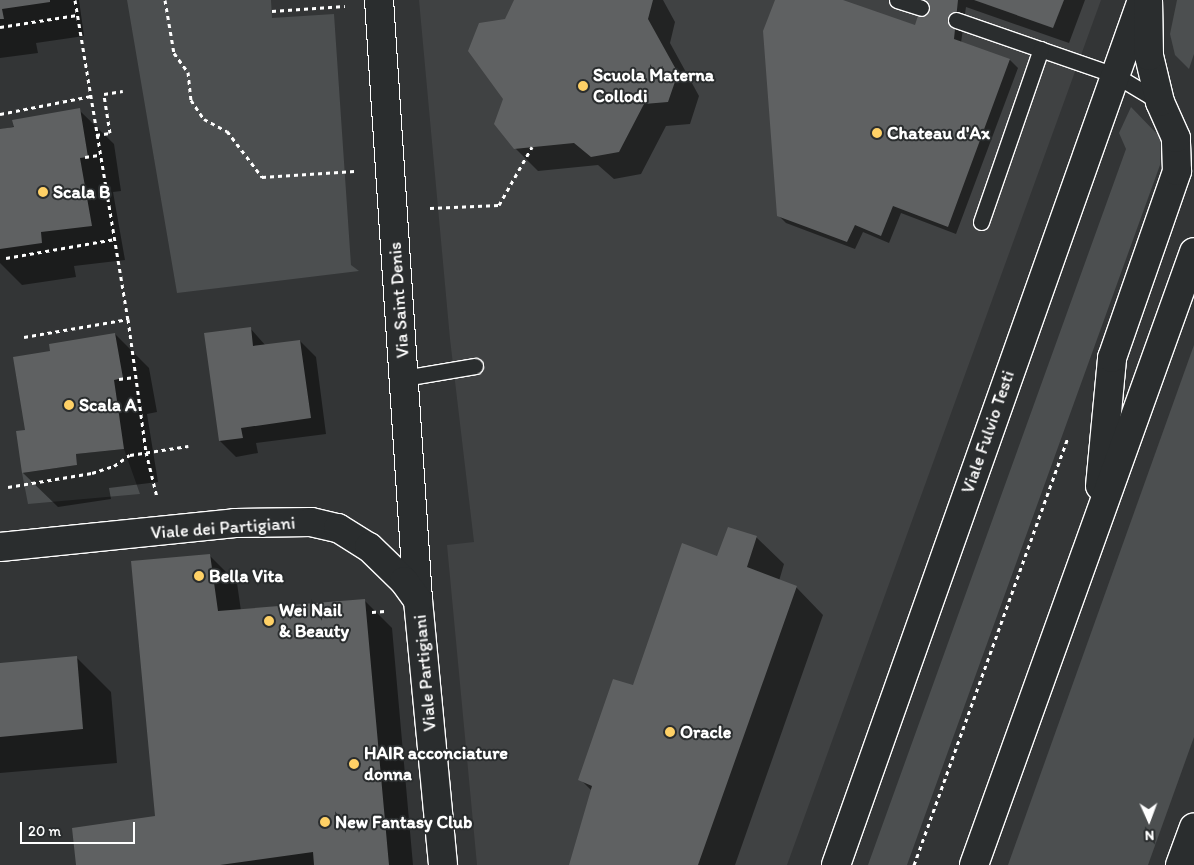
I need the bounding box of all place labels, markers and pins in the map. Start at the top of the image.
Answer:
place label: Scuola Materna Collodi [593,65,714,108]
marker: Scuola Materna Collodi [577,80,589,92]
place label: Chateau d'Ax [887,122,990,144]
marker: Chateau d'Ax [871,127,883,139]
place label: Scala B [53,181,111,203]
marker: Scala B [37,186,49,198]
place label: Scala A [79,394,136,416]
marker: Scala A [63,399,75,411]
place label: Bella Vita [209,565,283,587]
marker: Bella Vita [193,570,205,582]
place label: Wei Nail & Beauty [279,600,349,642]
marker: Wei Nail & Beauty [263,615,275,627]
place label: Oracle [680,721,731,743]
marker: Oracle [664,726,676,738]
place label: HAIR acconciature donna [364,743,508,786]
marker: HAIR acconciature donna [348,758,360,770]
place label: New Fantasy Club [335,811,472,833]
marker: New Fantasy Club [319,816,331,828]

